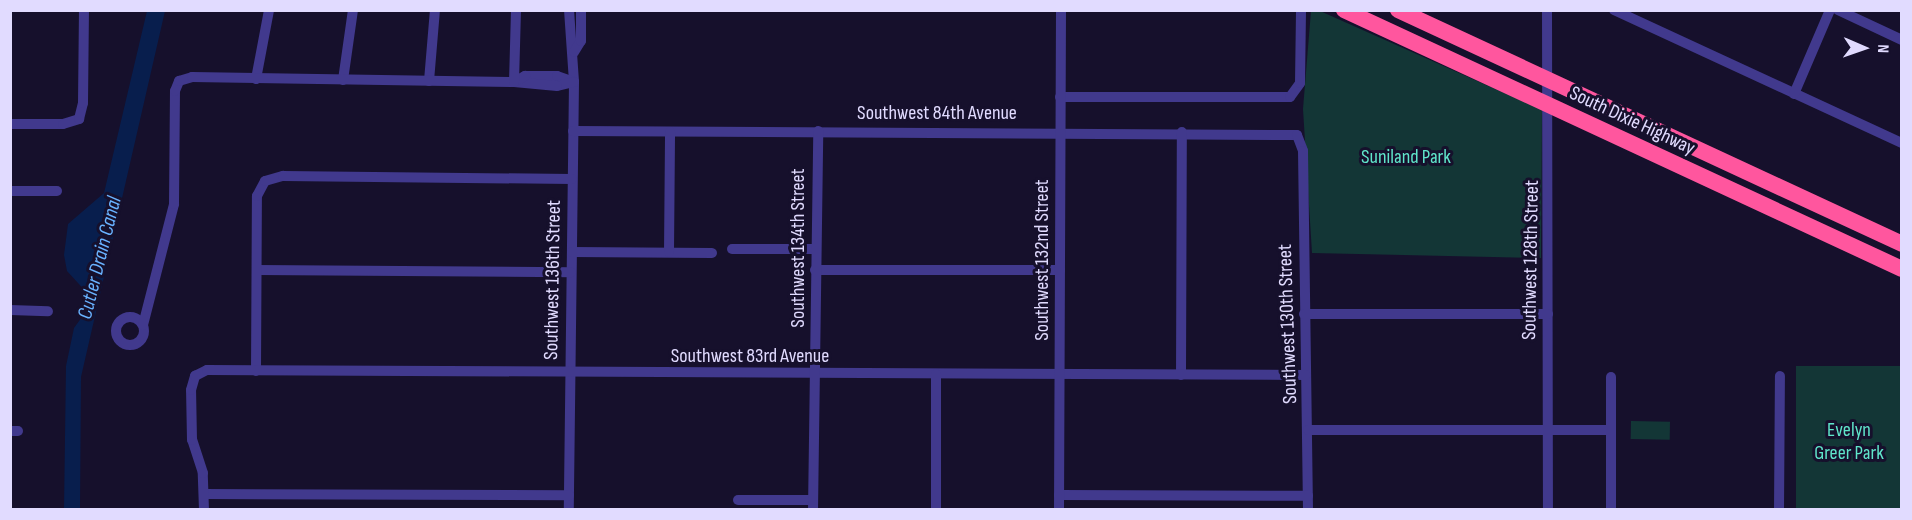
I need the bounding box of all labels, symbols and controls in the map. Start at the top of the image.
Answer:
north arrow [1834,18,1894,78]
text: N [1873,44,1892,53]
street label: South Dixie Highway [1565,81,1699,161]
street label: Southwest 84th Avenue [857,101,1017,125]
park label: Suniland Park [1361,145,1451,169]
street label: Southwest 134th Street [786,168,810,328]
street label: Southwest 132nd Street [1030,179,1054,341]
street label: Southwest 128th Street [1518,180,1544,340]
water label: Cutler Drain Canal [73,194,127,322]
street label: Southwest 136th Street [540,200,566,360]
street label: Southwest 130th Street [1273,244,1303,404]
street label: Southwest 83rd Avenue [671,344,829,368]
park label: Evelyn Greer Park [1814,419,1884,466]

